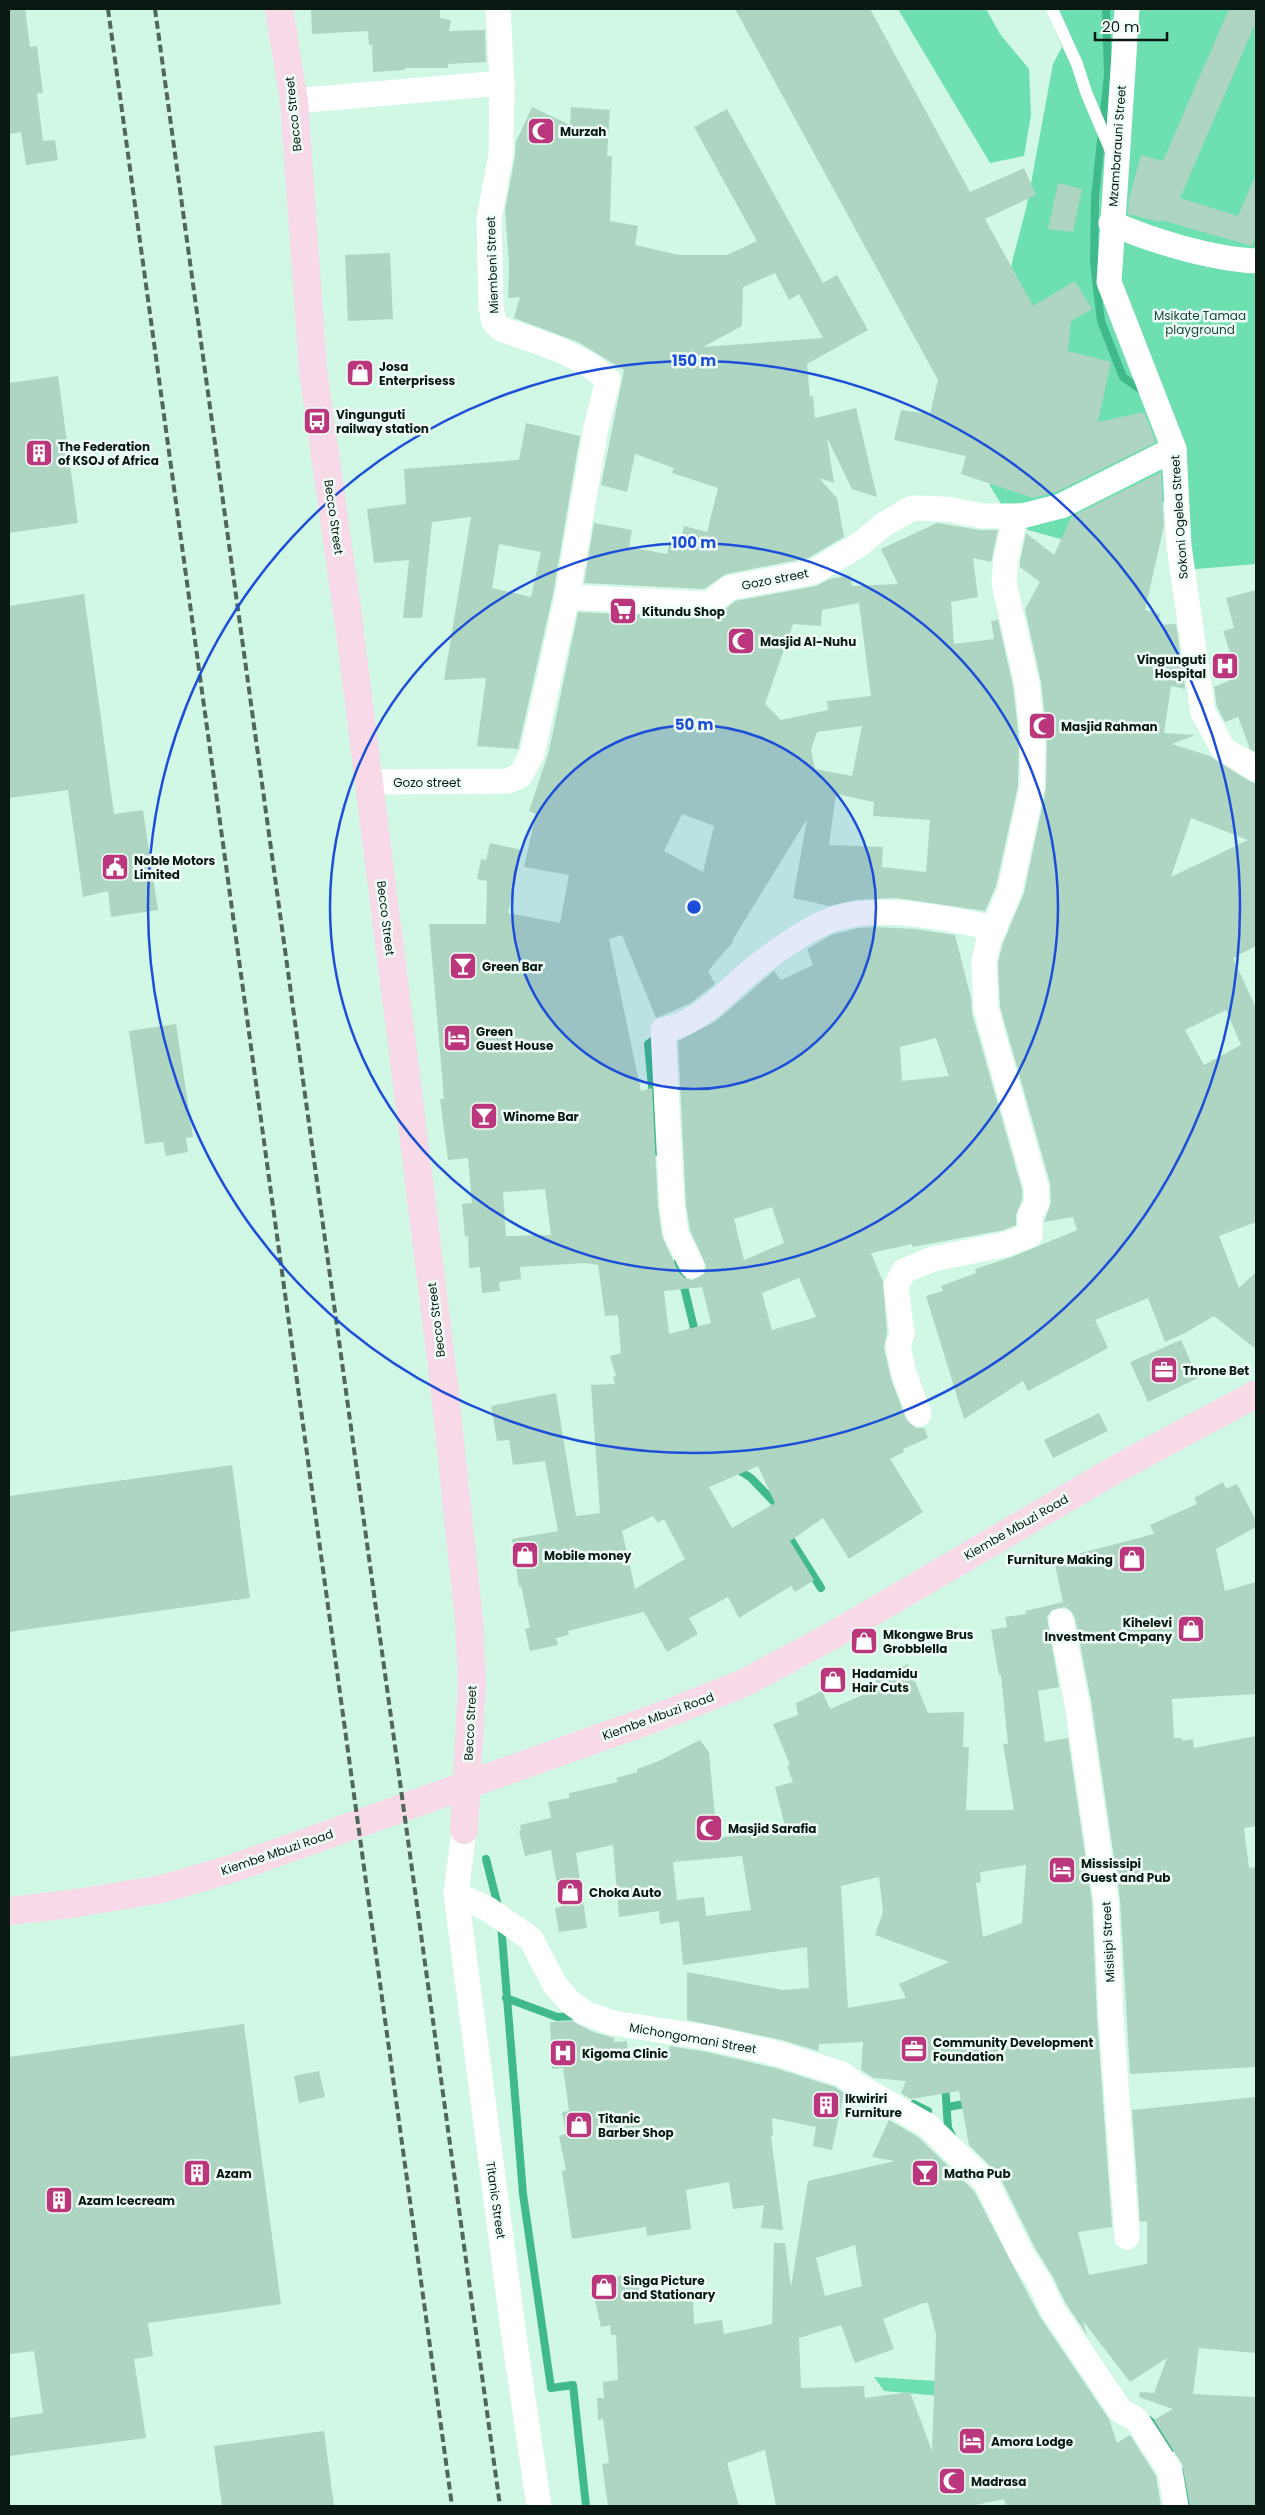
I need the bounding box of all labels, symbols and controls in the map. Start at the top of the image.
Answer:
scale bar [1095,10,1168,42]
text: 20 m [1102,16,1140,37]
street label: Becco Street [281,76,305,152]
street label: Mzambarauni Street [1104,85,1130,207]
mosque icon: Murzah [526,116,556,146]
place label: Murzah [560,123,606,140]
street label: Miembeni Street [482,216,502,314]
park label: Msikate Tamaa playground [1154,307,1246,338]
text: 150 m [672,350,716,371]
shop icon: Josa Enterprisess [345,358,375,388]
place label: Josa Enterprisess [379,358,456,389]
bus stop icon: Vingunguti railway station [302,406,332,436]
place label: Vingunguti railway station [336,406,429,437]
building icon: The Federation of KSOJ of Africa [24,438,54,468]
place label: The Federation of KSOJ of Africa [58,438,159,469]
street label: Sokoni Ogelea Street [1166,454,1192,580]
street label: Becco Street [320,478,348,556]
text: 100 m [672,532,716,553]
street label: Gozo street [740,564,810,594]
supermarket icon: Kitundu Shop [608,596,638,626]
place label: Kitundu Shop [642,603,725,620]
mosque icon: Masjid Al-Nuhu [726,626,756,656]
place label: Masjid Al-Nuhu [760,633,856,650]
place label: Vingunguti Hospital [1137,651,1206,682]
hospital icon: Vingunguti Hospital [1210,651,1240,681]
mosque icon: Masjid Rahman [1027,711,1057,741]
text: 50 m [675,714,713,735]
place label: Masjid Rahman [1061,718,1158,735]
street label: Gozo street [393,774,461,791]
public building icon: Noble Motors Limited [100,852,130,882]
place label: Noble Motors Limited [134,852,216,883]
street label: Becco Street [373,880,399,956]
centre of rings [685,898,703,916]
bar icon: Green Bar [448,951,478,981]
place label: Green Bar [482,958,543,975]
hotel icon: Green Guest House [442,1023,472,1053]
place label: Green Guest House [476,1023,554,1054]
bar icon: Winome Bar [469,1101,499,1131]
place label: Winome Bar [503,1108,579,1125]
street label: Becco Street [423,1282,449,1358]
office icon: Throne Bet [1149,1355,1179,1385]
place label: Throne Bet [1183,1362,1249,1379]
street label: Kiembe Mbuzi Road [961,1490,1071,1564]
shop icon: Mobile money [510,1540,540,1570]
shop icon: Furniture Making [1117,1544,1147,1574]
place label: Mobile money [544,1547,632,1564]
place label: Furniture Making [1007,1551,1113,1568]
place label: Kihelevi Investment Cmpany [1044,1614,1172,1645]
shop icon: Kihelevi Investment Cmpany [1176,1614,1206,1644]
shop icon: Mkongwe Brus Grobblella [849,1626,879,1656]
place label: Mkongwe Brus Grobblella [883,1626,974,1657]
shop icon: Hadamidu Hair Cuts [818,1665,848,1695]
place label: Hadamidu Hair Cuts [852,1665,918,1696]
street label: Becco Street [460,1685,480,1761]
street label: Kiembe Mbuzi Road [600,1688,716,1744]
mosque icon: Masjid Sarafia [694,1813,724,1843]
place label: Masjid Sarafia [728,1820,816,1837]
street label: Kiembe Mbuzi Road [219,1825,335,1879]
hotel icon: Mississipi Guest and Pub [1047,1855,1077,1885]
place label: Mississipi Guest and Pub [1081,1855,1170,1886]
shop icon: Choka Auto [555,1877,585,1907]
place label: Choka Auto [589,1884,662,1901]
street label: Misisipi Street [1097,1901,1119,1983]
street label: Michongomani Street [628,2018,758,2058]
office icon: Community Development Foundation [899,2034,929,2064]
place label: Community Development Foundation [933,2034,1093,2065]
hospital icon: Kigoma Clinic [548,2038,578,2068]
place label: Kigoma Clinic [582,2045,668,2062]
building icon: Ikwiriri Furniture [811,2090,841,2120]
place label: Ikwiriri Furniture [845,2090,903,2121]
shop icon: Titanic Barber Shop [564,2110,594,2140]
place label: Titanic Barber Shop [598,2110,674,2141]
building icon: Azam [182,2158,212,2188]
bar icon: Matha Pub [910,2158,940,2188]
street label: Titanic Street [482,2160,510,2240]
place label: Azam [216,2165,252,2182]
place label: Matha Pub [944,2165,1011,2182]
building icon: Azam Icecream [44,2185,74,2215]
place label: Azam Icecream [78,2192,175,2209]
shop icon: Singa Picture and Stationary [589,2272,619,2302]
place label: Singa Picture and Stationary [623,2272,716,2303]
hotel icon: Amora Lodge [957,2426,987,2456]
place label: Amora Lodge [991,2433,1074,2450]
mosque icon: Madrasa [937,2466,967,2496]
place label: Madrasa [971,2473,1026,2490]

